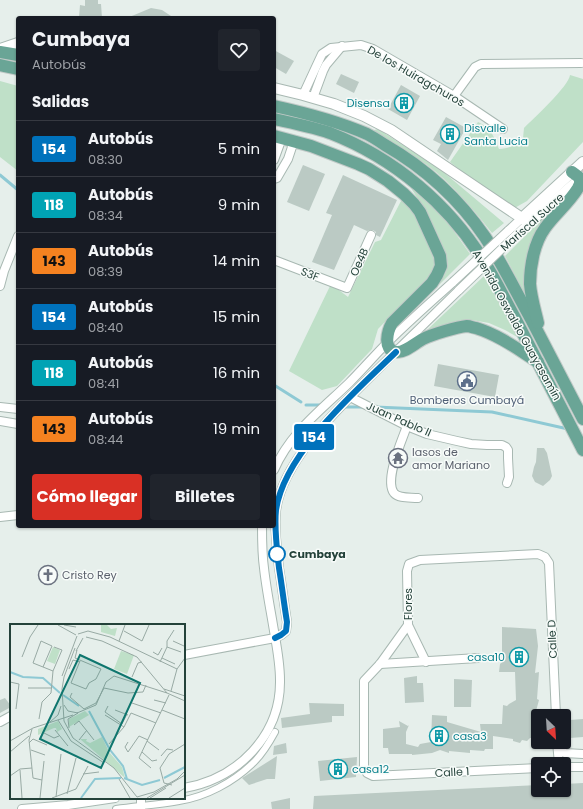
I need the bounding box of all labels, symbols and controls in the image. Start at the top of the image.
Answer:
text: Cumbaya [32,26,130,53]
button: heart [218,29,260,71]
street label: De los Huiragchuros [364,42,468,111]
text: Autobús [32,55,86,74]
text: Salidas [32,91,89,112]
building icon: Disensa [393,92,415,114]
place label: Disensa [347,95,390,111]
place label: Disvalle Santa Lucia [464,120,528,149]
building icon: Disvalle Santa Lucia [439,123,461,145]
text: Autobús [88,128,153,149]
text: 5 min [218,138,260,159]
text: 154 [42,139,66,159]
text: 08:30 [88,150,123,169]
text: Autobús [88,184,153,205]
street label: Mariscal Sucre [497,189,567,255]
text: 9 min [218,194,260,215]
text: 118 [44,195,64,215]
text: 08:34 [88,206,123,225]
text: Autobús [88,240,153,261]
street label: Oe4B [346,245,372,279]
street label: Avenida Oswaldo Guayasamín [469,247,565,403]
text: 14 min [213,250,260,271]
text: 143 [42,251,66,271]
text: 08:39 [88,262,123,281]
street label: S3F [298,263,322,285]
text: Autobús [88,296,153,317]
text: 15 min [213,306,260,327]
text: 154 [42,307,66,327]
text: 08:40 [88,318,123,337]
text: Autobús [88,352,153,373]
text: 16 min [213,362,260,383]
text: 118 [44,363,64,383]
public building icon: Bomberos Cumbayá [456,370,478,392]
text: 08:41 [88,374,119,393]
place label: Bomberos Cumbayá [410,392,524,408]
street label: Juan Pablo II [364,398,434,440]
text: Autobús [88,408,153,429]
text: 19 min [213,418,260,439]
text: 143 [42,419,66,439]
line badge: 154 [291,424,337,450]
text: 154 [302,427,326,447]
text: 08:44 [88,430,124,449]
place label: lasos de amor Mariano [412,444,490,473]
temple icon: lasos de amor Mariano [387,447,409,469]
button: Cómo llegar [32,474,142,520]
button: Billetes [150,474,260,520]
marker: Cumbaya [268,545,286,563]
place label: Cumbaya [289,546,346,562]
church icon: Cristo Rey [37,564,59,586]
place label: Cristo Rey [62,567,118,583]
street label: Flores [400,588,416,620]
street label: Calle D [543,619,561,659]
inset map [10,624,185,799]
building icon: casa10 [508,646,530,668]
place label: casa10 [467,649,505,665]
north arrow [531,709,571,749]
map controls [531,709,571,797]
building icon: casa3 [428,725,450,747]
place label: casa3 [453,728,487,744]
button: locate [531,757,571,797]
building icon: casa12 [327,758,349,780]
place label: casa12 [352,761,389,777]
street label: Calle 1 [434,763,470,781]

